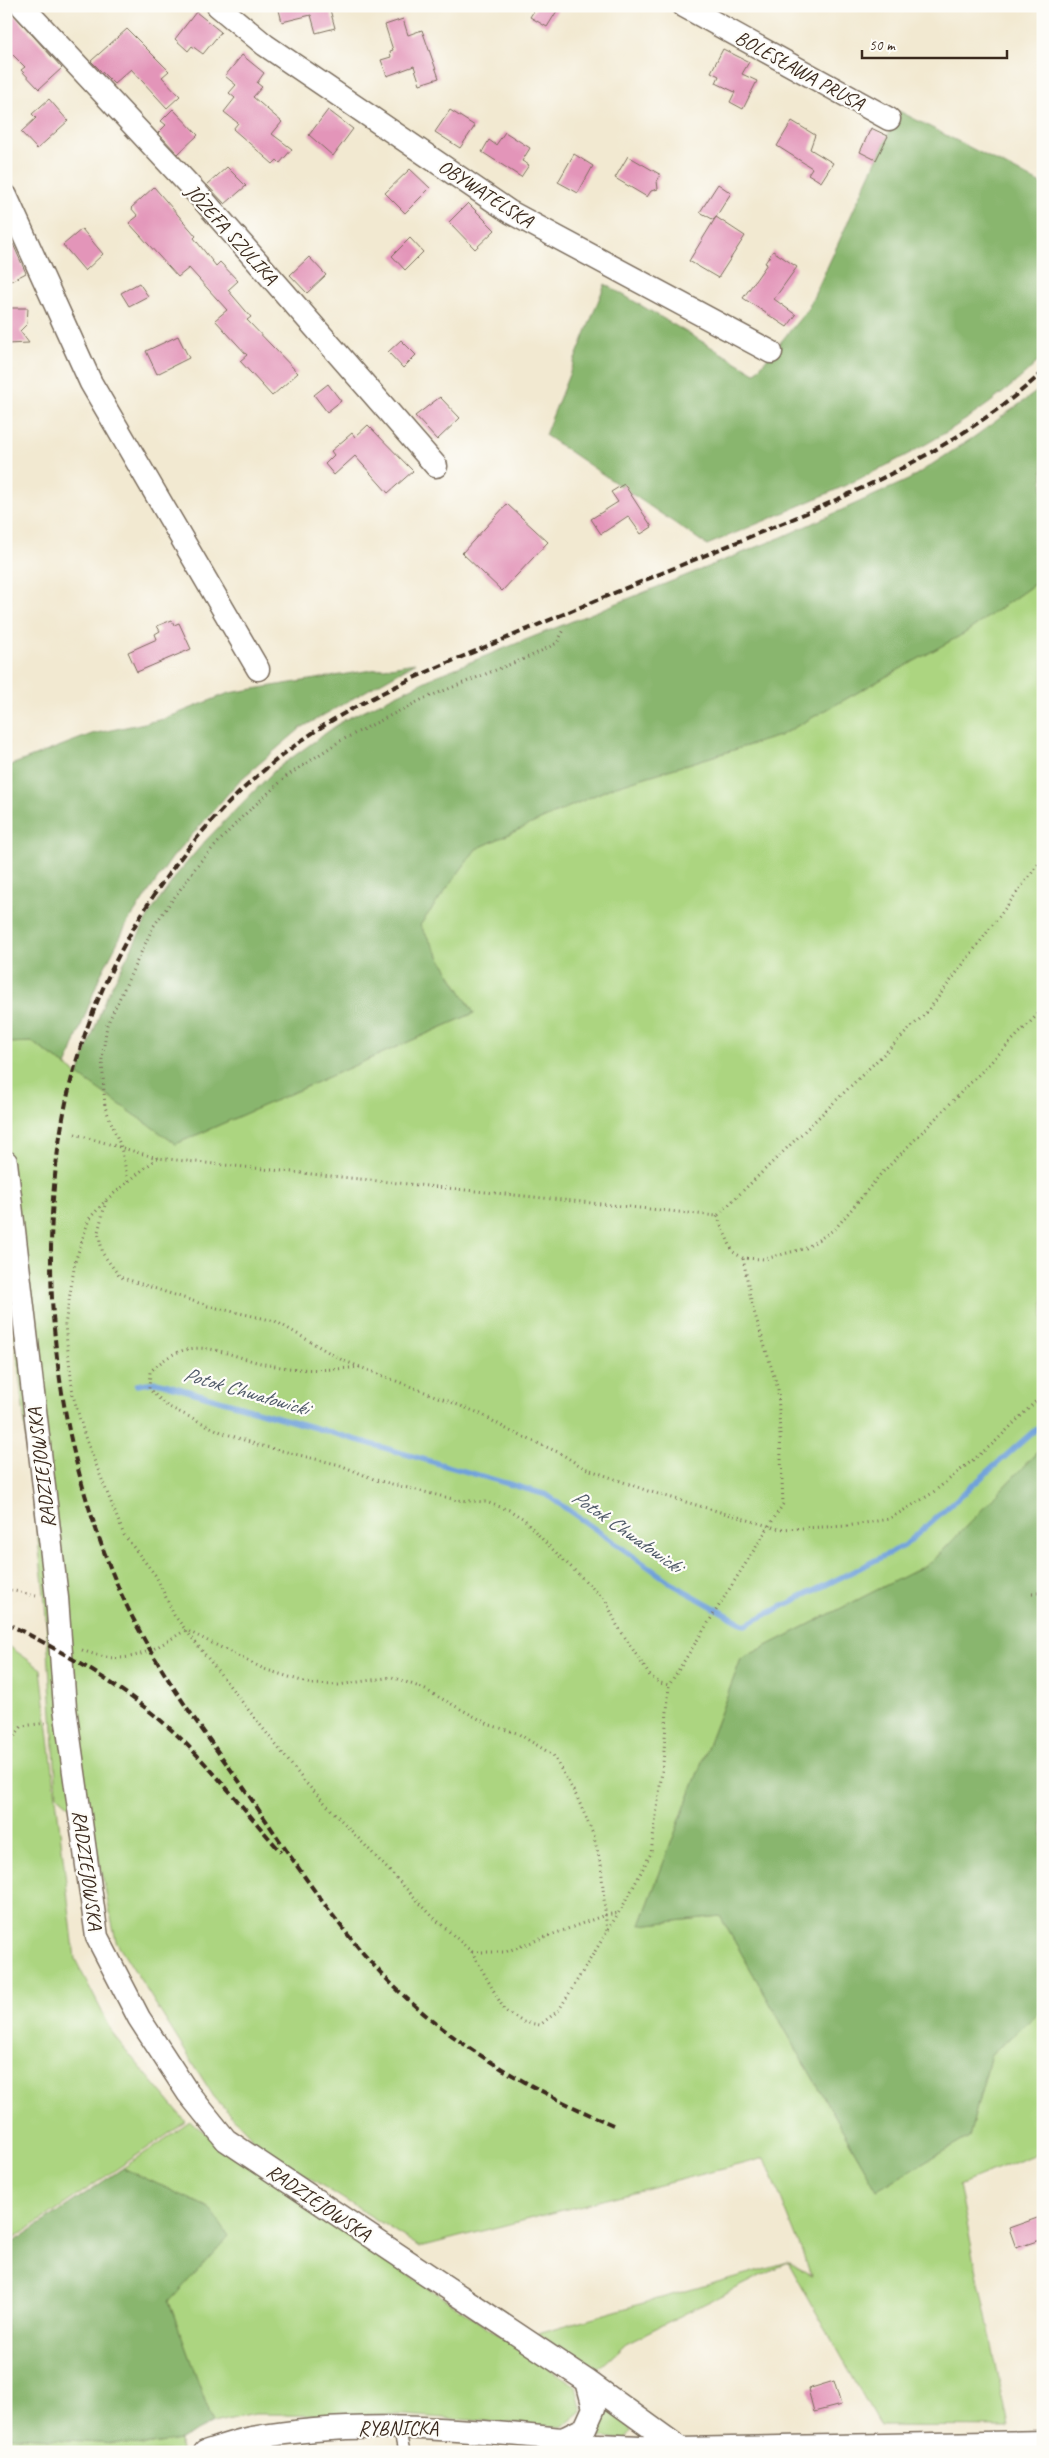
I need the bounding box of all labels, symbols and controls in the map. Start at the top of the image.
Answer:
street label: BOLESŁAWA PRUSA [731,25,869,117]
scale bar [862,28,1006,60]
text: 50 m [869,36,896,55]
street label: OBYWATELSKA [434,154,538,234]
street label: JÓZEFA SZULIKA [179,178,284,290]
water label: Potok Chwałowicki [181,1361,316,1423]
street label: RADZIEJOWSKA [22,1406,61,1529]
water label: Potok Chwałowicki [567,1484,691,1581]
street label: RADZIEJOWSKA [67,1809,108,1932]
street label: RADZIEJOWSKA [262,2158,376,2247]
street label: RYBNICKA [358,2416,439,2441]

